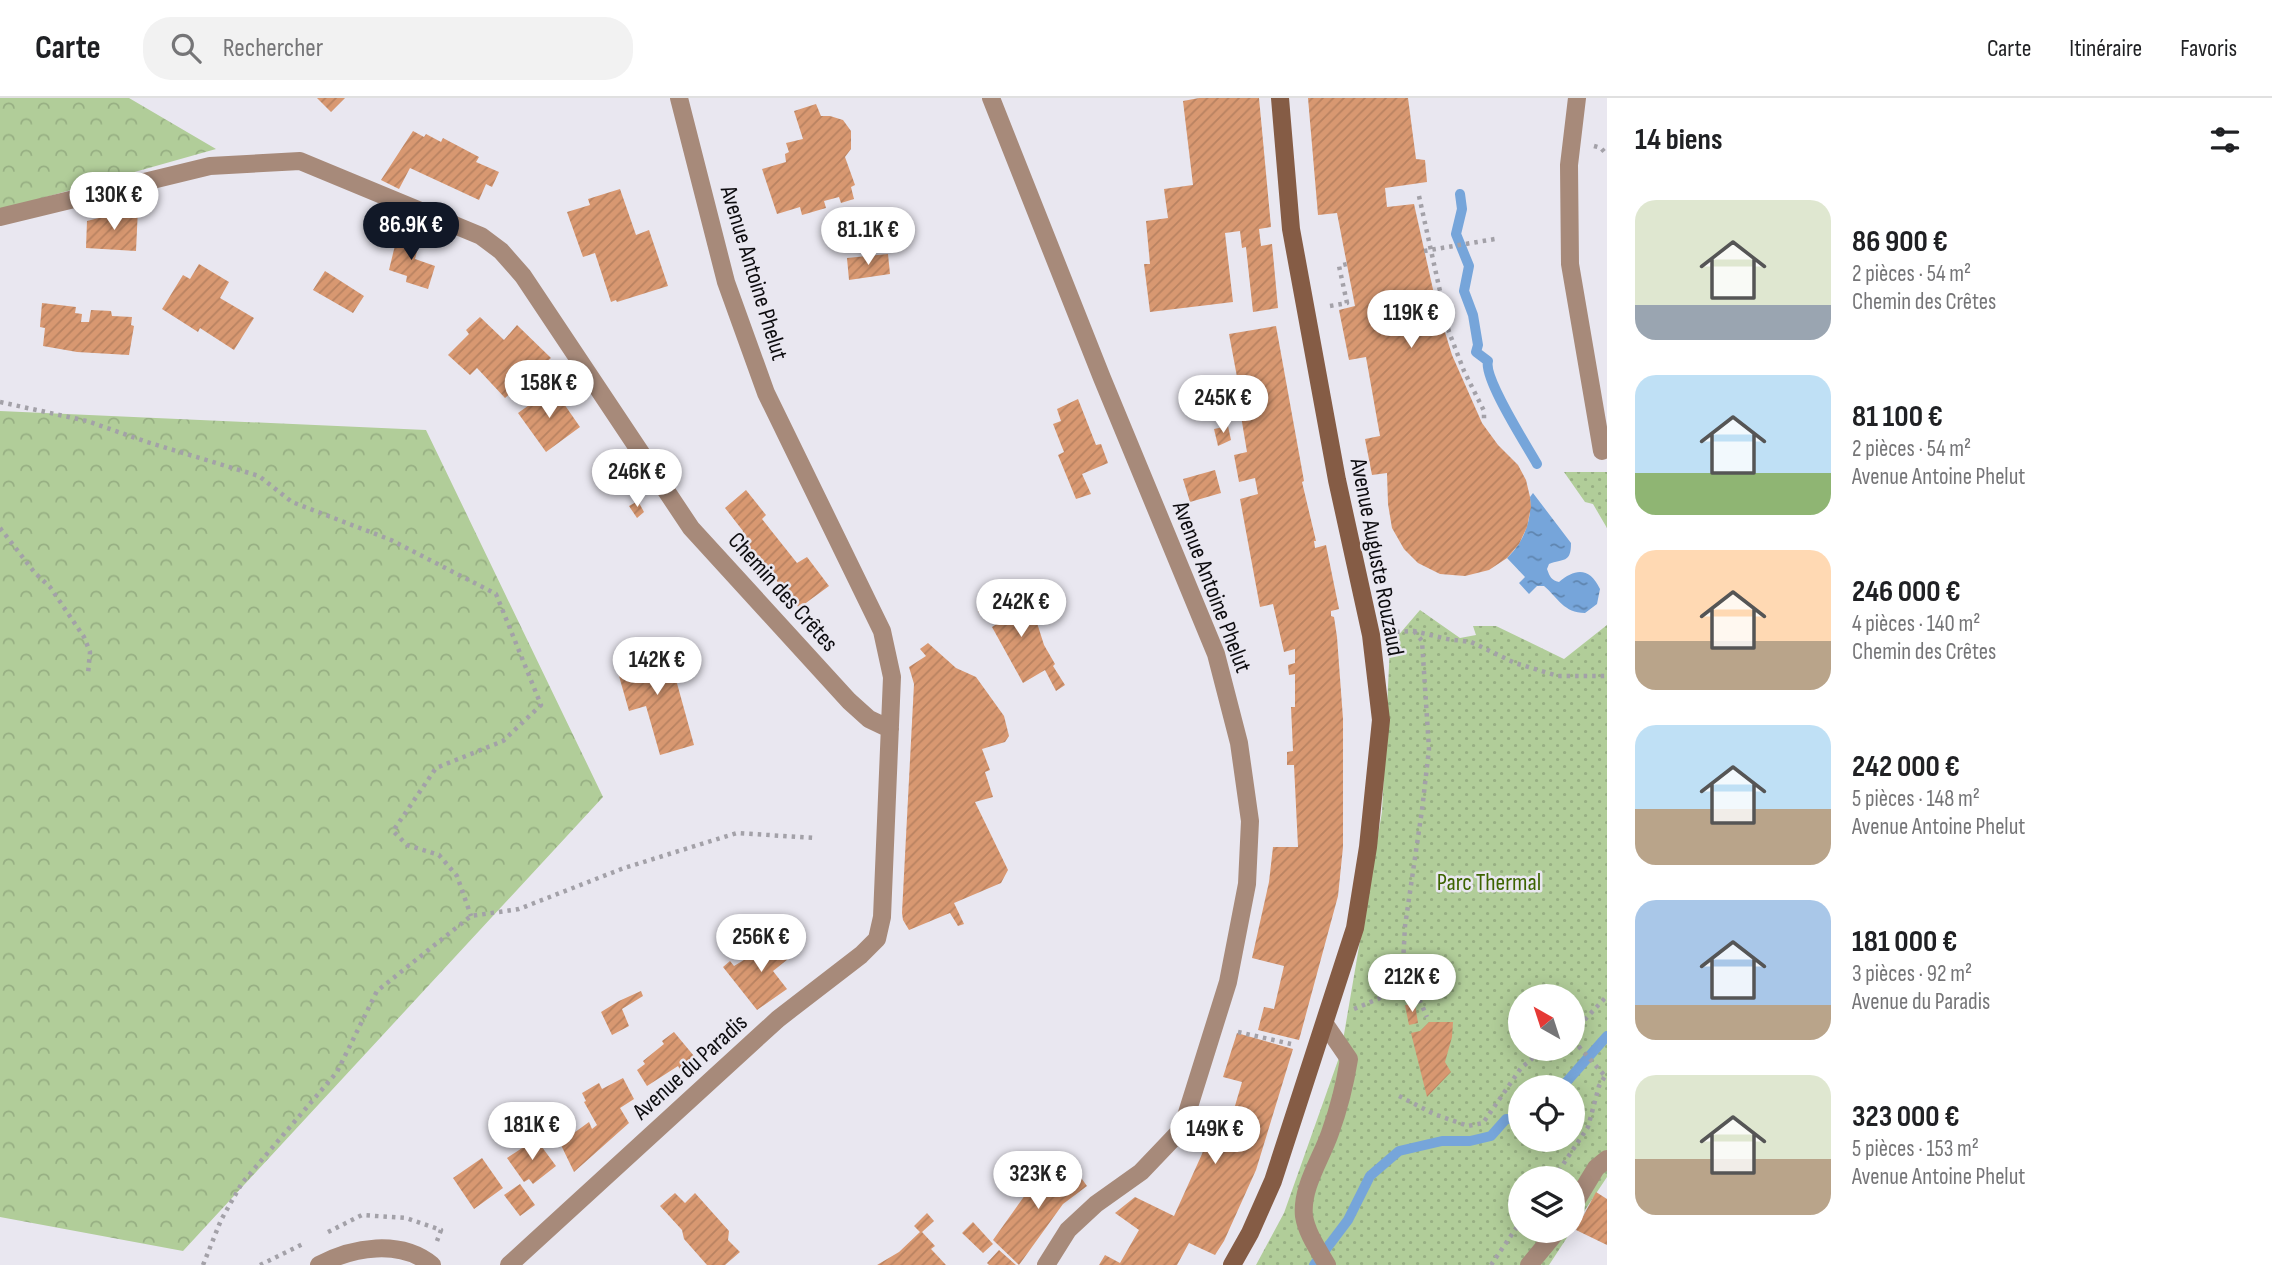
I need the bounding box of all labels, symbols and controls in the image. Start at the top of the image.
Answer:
search box [143,17,633,80]
text: Carte [35,28,101,68]
icon: search [167,29,205,67]
text: Rechercher [223,33,323,64]
text: Carte [1987,34,2031,63]
text: Itinéraire [2069,34,2142,63]
text: Favoris [2180,34,2237,63]
icon: filters [2206,121,2244,159]
text: 14 biens [1635,122,1722,158]
pin: 130K € [57,172,171,232]
text: 130K € [86,181,142,209]
street label: Avenue Antoine Phelut [713,181,794,364]
pin: 86.9K € [346,202,476,262]
pin: 81.1K € [803,208,933,267]
text: 86.9K € [379,211,443,239]
text: 81.1K € [837,216,899,244]
text: 86 900 € [1852,224,1948,260]
icon: home [1691,228,1775,312]
text: 2 pièces · 54 m² [1852,260,1971,288]
text: Chemin des Crêtes [1852,288,1996,316]
pin: 119K € [1354,290,1468,350]
text: 119K € [1383,299,1439,327]
pin: 158K € [492,360,606,420]
text: 158K € [521,369,577,397]
pin: 245K € [1166,376,1280,435]
text: 245K € [1194,384,1252,412]
text: 81 100 € [1852,399,1943,435]
icon: home [1691,403,1775,487]
text: 2 pièces · 54 m² [1852,435,1971,463]
pin: 246K € [580,450,694,509]
street label: Avenue Auguste Rouzaud [1343,455,1410,658]
text: 246K € [608,458,666,486]
text: Avenue Antoine Phelut [1852,463,2025,491]
street label: Avenue Antoine Phelut [1166,496,1258,677]
street label: Chemin des Crêtes [722,526,844,658]
text: 246 000 € [1852,574,1961,610]
icon: home [1691,578,1775,662]
pin: 242K € [964,580,1078,639]
text: 242K € [992,588,1050,616]
text: 4 pièces · 140 m² [1852,610,1980,638]
pin: 142K € [600,638,714,697]
text: Chemin des Crêtes [1852,638,1996,666]
text: 142K € [629,646,685,674]
text: 242 000 € [1852,749,1960,785]
icon: home [1691,753,1775,837]
text: 5 pièces · 148 m² [1852,785,1980,813]
text: Avenue Antoine Phelut [1852,813,2025,841]
park label: Parc Thermal [1437,868,1541,897]
pin: 256K € [704,914,818,974]
text: 256K € [732,923,790,951]
text: 181 000 € [1852,924,1957,960]
icon: home [1691,928,1775,1012]
pin: 212K € [1355,954,1469,1014]
text: 3 pièces · 92 m² [1852,960,1972,988]
text: 212K € [1384,963,1440,991]
north arrow [1508,984,1586,1060]
map controls [1508,984,1585,1243]
text: Avenue du Paradis [1852,988,1990,1016]
street label: Avenue du Paradis [626,1008,753,1127]
button: locate [1508,1075,1585,1152]
text: 323 000 € [1852,1099,1960,1135]
pin: 181K € [475,1102,589,1162]
icon: home [1691,1103,1775,1187]
pin: 149K € [1158,1107,1272,1166]
text: 181K € [504,1111,560,1139]
text: 149K € [1186,1115,1244,1143]
text: 5 pièces · 153 m² [1852,1135,1979,1163]
pin: 323K € [981,1152,1095,1211]
text: 323K € [1009,1160,1067,1188]
text: Avenue Antoine Phelut [1852,1163,2025,1191]
button: layers [1508,1166,1585,1243]

